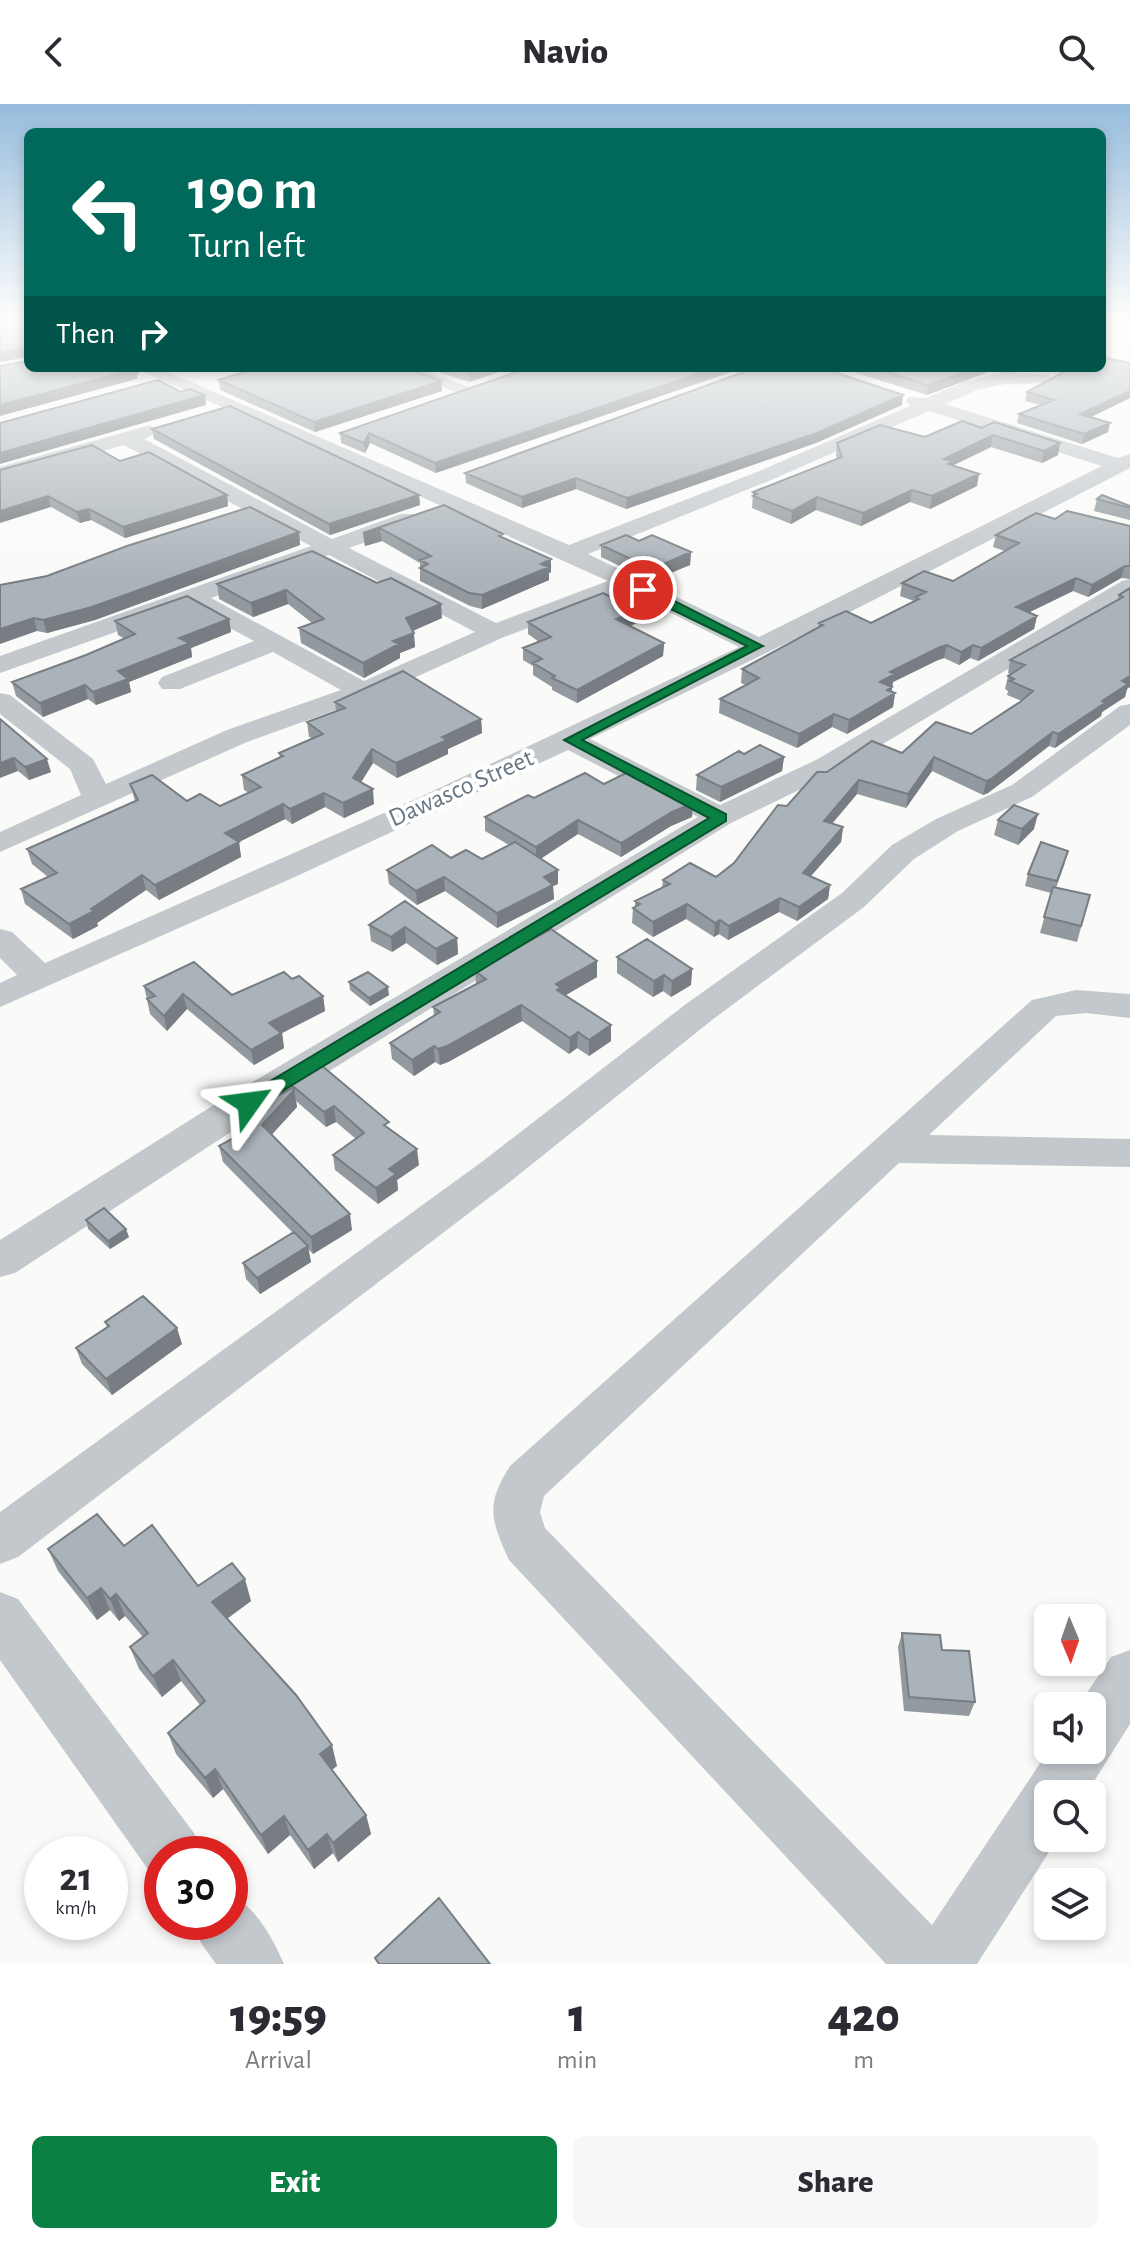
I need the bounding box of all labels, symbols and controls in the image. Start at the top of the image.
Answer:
icon: back [32,30,76,74]
icon: search [1054,30,1098,74]
text: Navio [522,34,608,70]
icon: left [56,160,160,264]
text: 190 m [188,163,318,219]
text: Turn left [188,228,305,264]
icon: right [131,312,175,356]
text: Then [56,319,115,349]
pin [609,556,677,624]
icon: arrive [621,568,665,612]
street label: Dawasco Street [385,745,537,831]
position arrow [207,1061,291,1145]
north arrow [1034,1604,1106,1676]
map controls [1034,1604,1106,1940]
button: sound [1034,1692,1106,1764]
button: search [1034,1780,1106,1852]
speed limit sign: 30 [144,1836,248,1940]
text: 21 [59,1858,93,1898]
button: layers [1034,1868,1106,1940]
text: km/h [55,1898,97,1918]
text: 19:59 [230,1993,327,2041]
text: 1 [568,1993,586,2041]
text: 420 [827,1993,900,2041]
text: Arrival [245,2047,312,2073]
text: min [557,2047,597,2073]
text: m [853,2047,874,2073]
button: Exit [32,2136,557,2228]
button: Share [573,2136,1098,2228]

